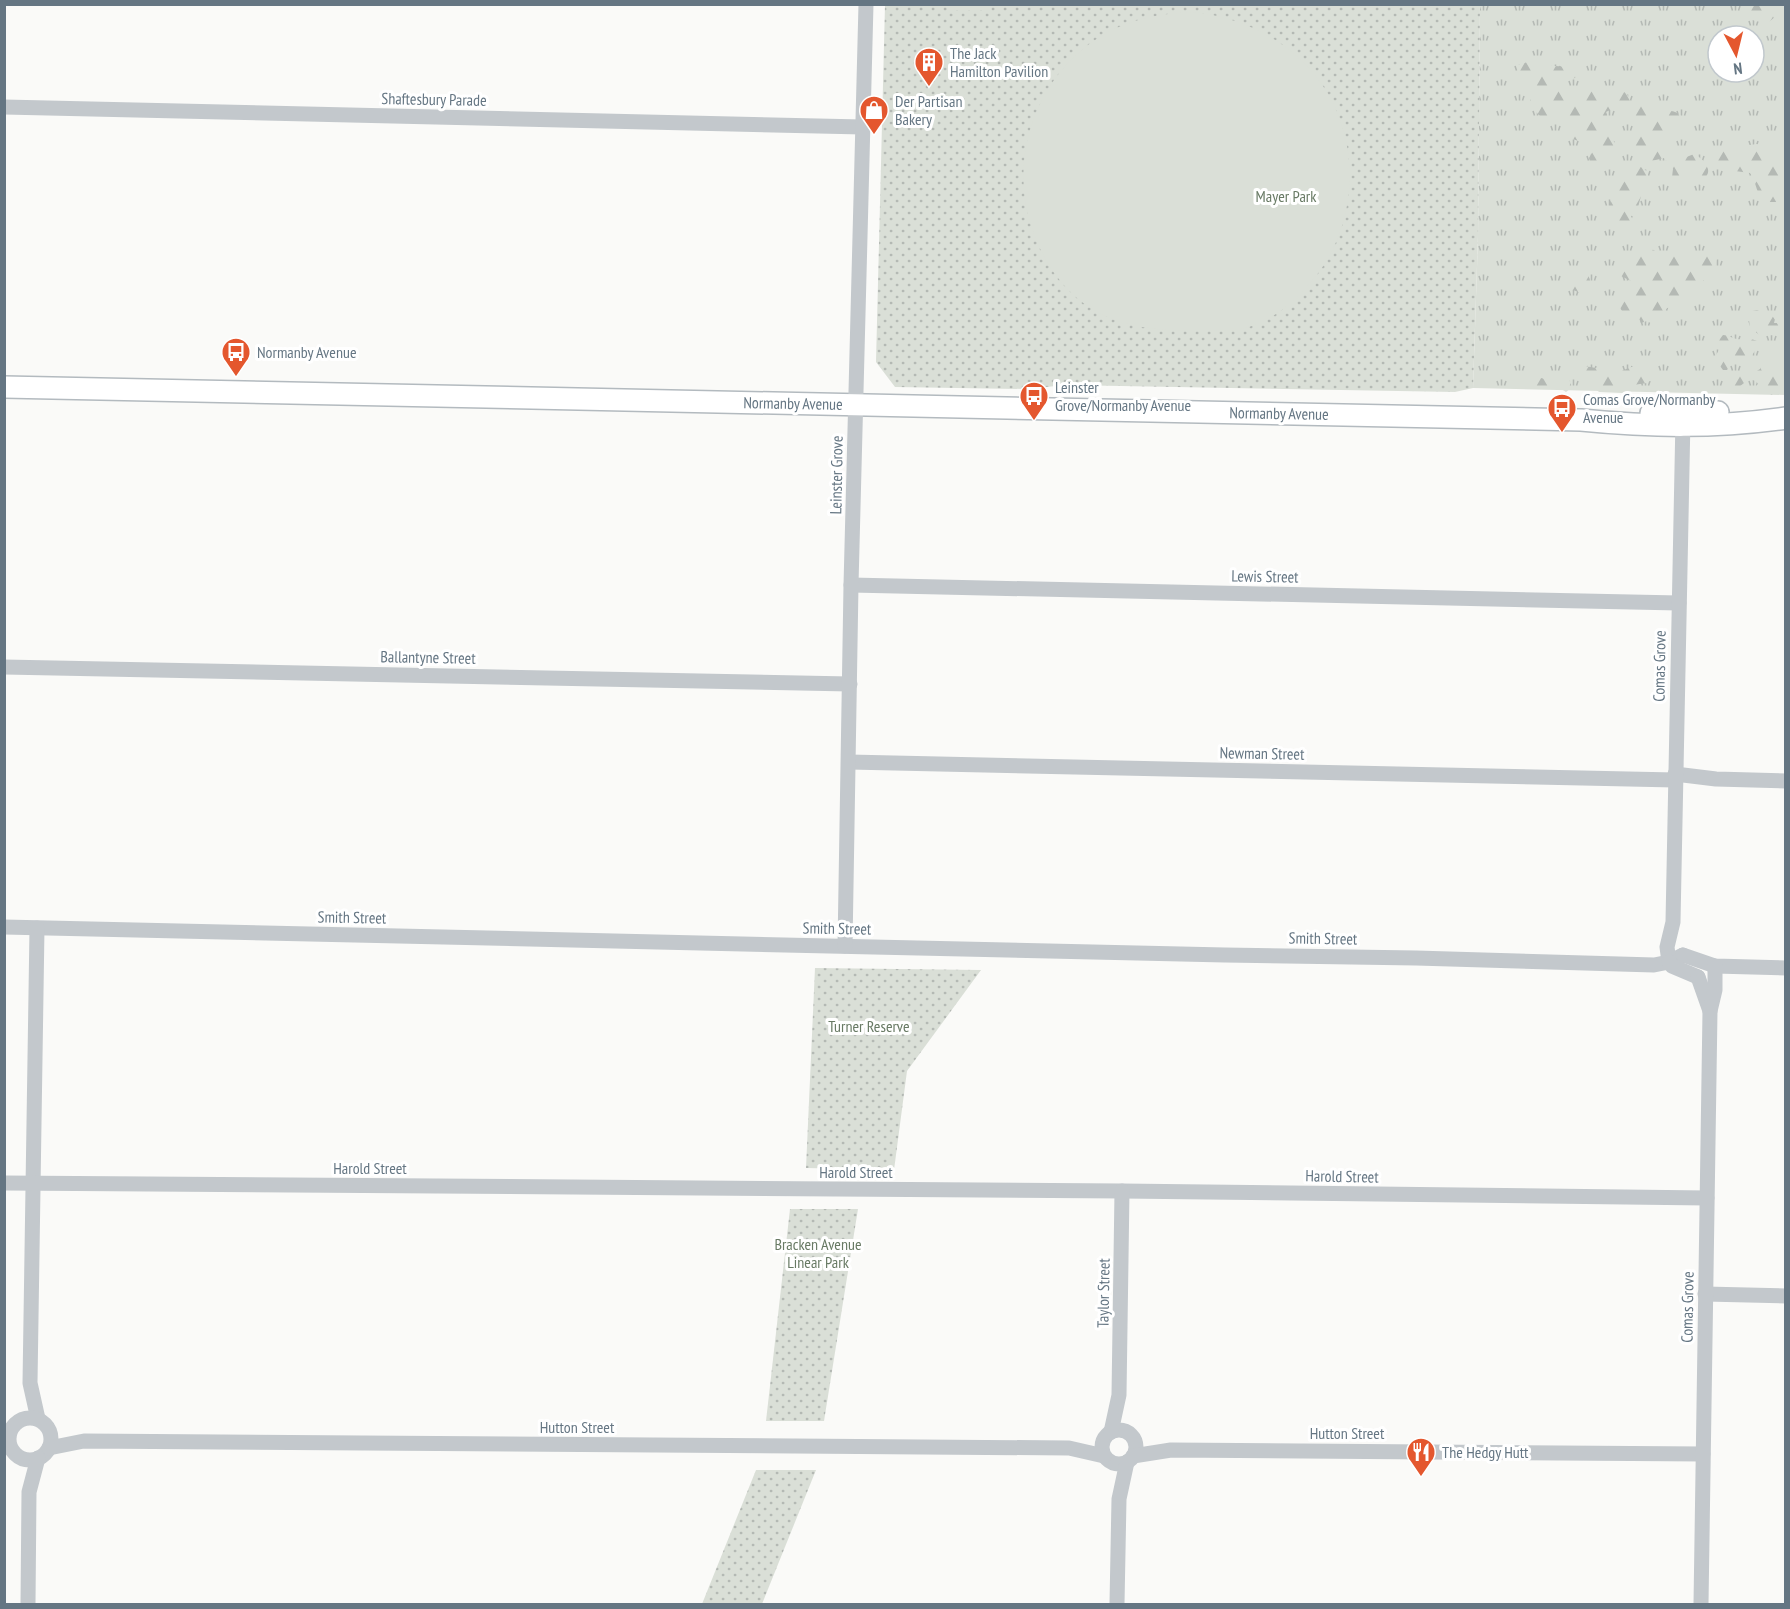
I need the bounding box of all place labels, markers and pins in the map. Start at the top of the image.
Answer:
place label: The Jack Hamilton Pavilion [950,43,1048,81]
building icon: The Jack Hamilton Pavilion [913,46,945,88]
place label: Der Partisan Bakery [895,91,962,129]
shop icon: Der Partisan Bakery [858,94,890,136]
bus stop icon: Normanby Avenue [220,336,252,378]
place label: Normanby Avenue [257,342,357,362]
place label: Leinster Grove/Normanby Avenue [1055,377,1191,415]
bus stop icon: Leinster Grove/Normanby Avenue [1018,380,1050,422]
place label: Comas Grove/Normanby Avenue [1583,389,1716,427]
bus stop icon: Comas Grove/Normanby Avenue [1546,392,1578,434]
restaurant icon: The Hedgy Hutt [1405,1436,1437,1478]
place label: The Hedgy Hutt [1442,1442,1529,1462]

